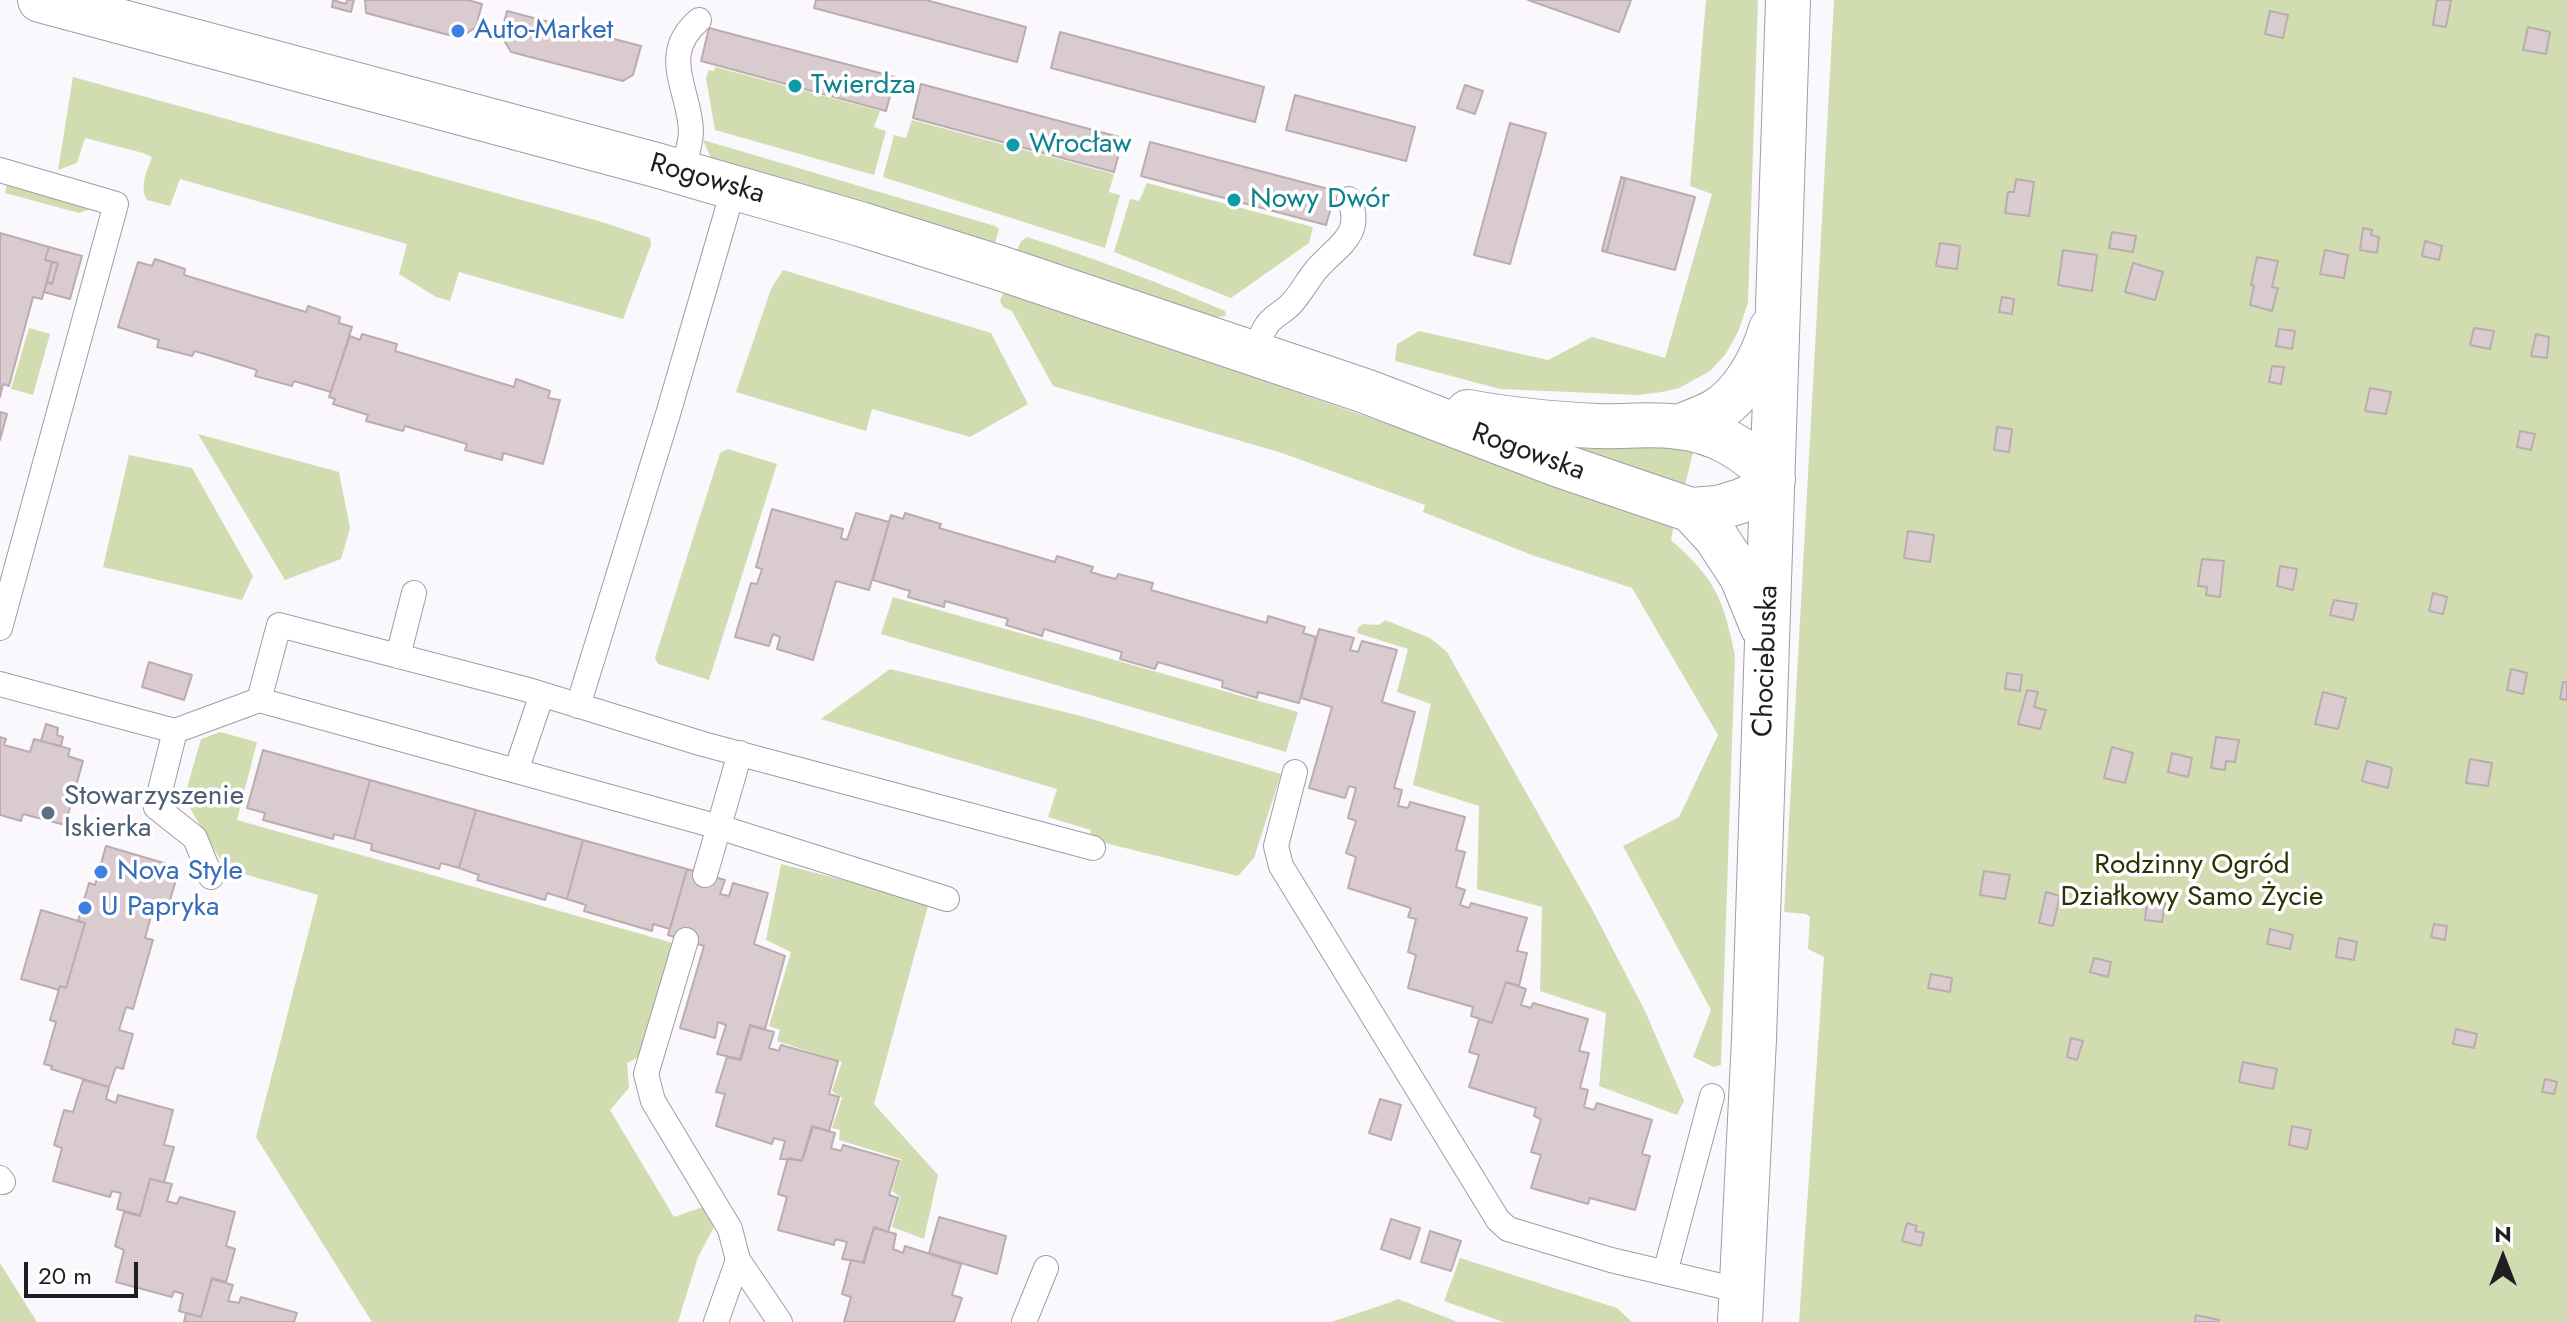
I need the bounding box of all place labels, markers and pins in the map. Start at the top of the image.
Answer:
place label: Auto-Market [474,14,613,48]
marker: Auto-Market [449,22,467,40]
place label: Twierdza [811,69,916,103]
marker: Twierdza [786,77,804,95]
place label: Wrocław [1029,128,1131,162]
marker: Wrocław [1004,136,1022,154]
place label: Nowy Dwór [1250,183,1390,217]
marker: Nowy Dwór [1225,191,1243,209]
place label: Stowarzyszenie Iskierka [64,780,244,846]
marker: Stowarzyszenie Iskierka [39,804,57,822]
place label: Nova Style [117,855,243,889]
marker: Nova Style [92,863,110,881]
place label: U Papryka [101,891,219,925]
marker: U Papryka [76,899,94,917]

